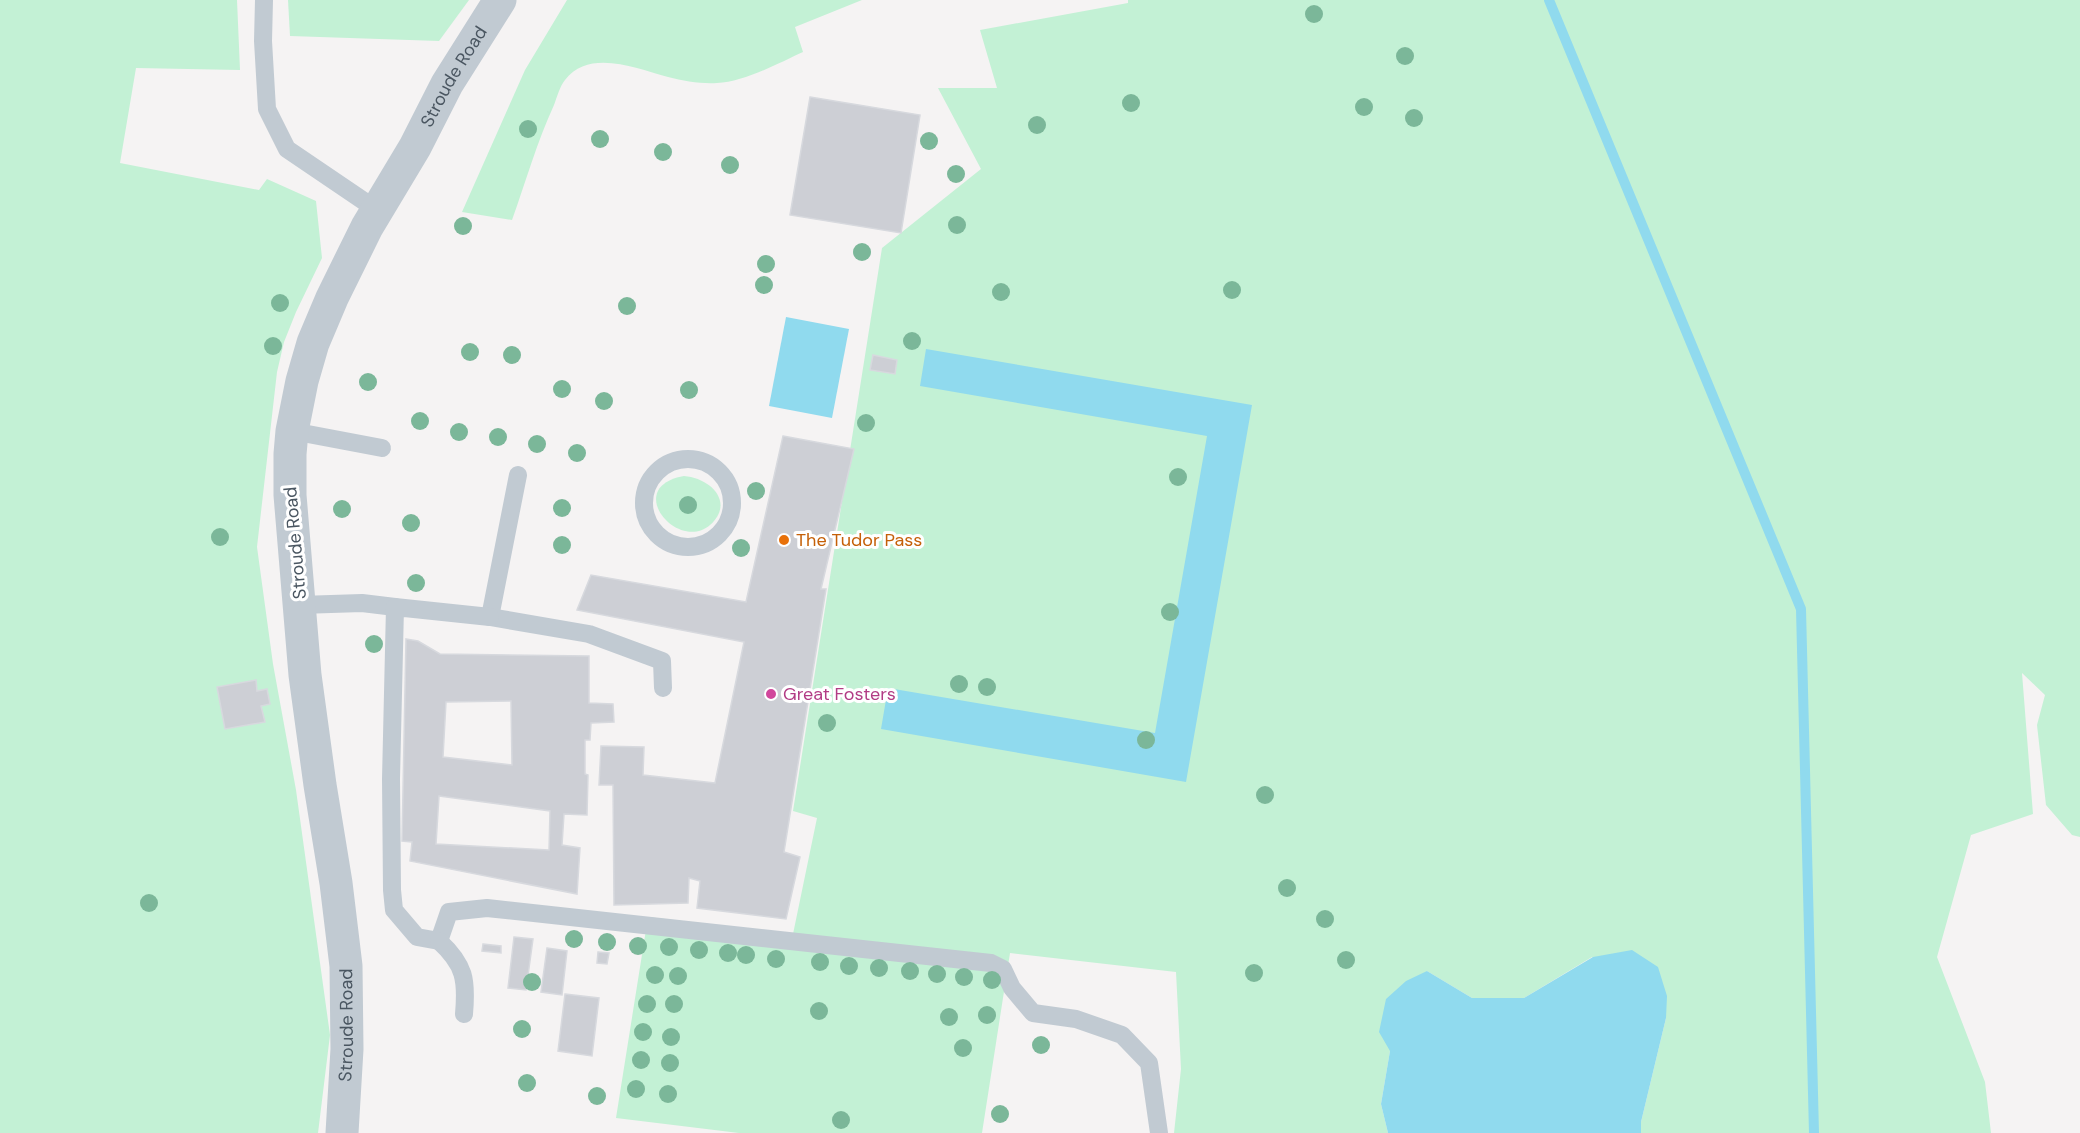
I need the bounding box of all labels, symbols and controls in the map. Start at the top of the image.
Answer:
street label: Stroude Road [415,22,493,131]
street label: Stroude Road [278,486,312,600]
place label: The Tudor Pass [796,528,922,552]
marker: The Tudor Pass [777,533,791,547]
place label: Great Fosters [783,682,896,706]
marker: Great Fosters [764,687,778,701]
street label: Stroude Road [333,968,359,1082]

